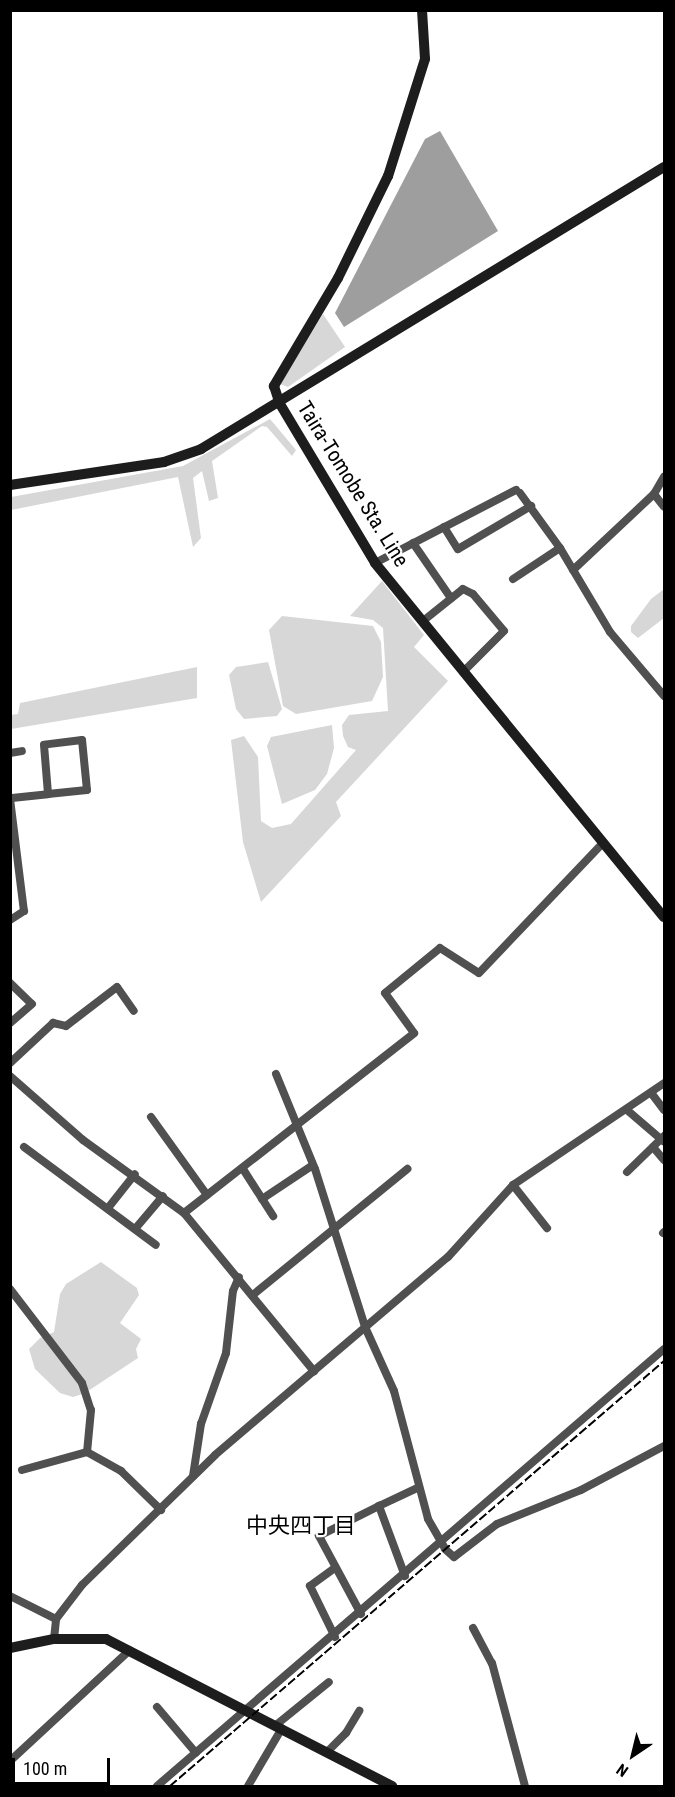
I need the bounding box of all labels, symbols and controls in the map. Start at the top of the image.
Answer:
street label: Taira-Tomobe Sta. Line [292,397,414,571]
district label: 中央四丁目 [246,1513,356,1539]
north arrow [603,1725,663,1785]
scale bar [15,1746,112,1784]
text: 100 m [23,1758,67,1779]
text: N [613,1760,632,1781]

